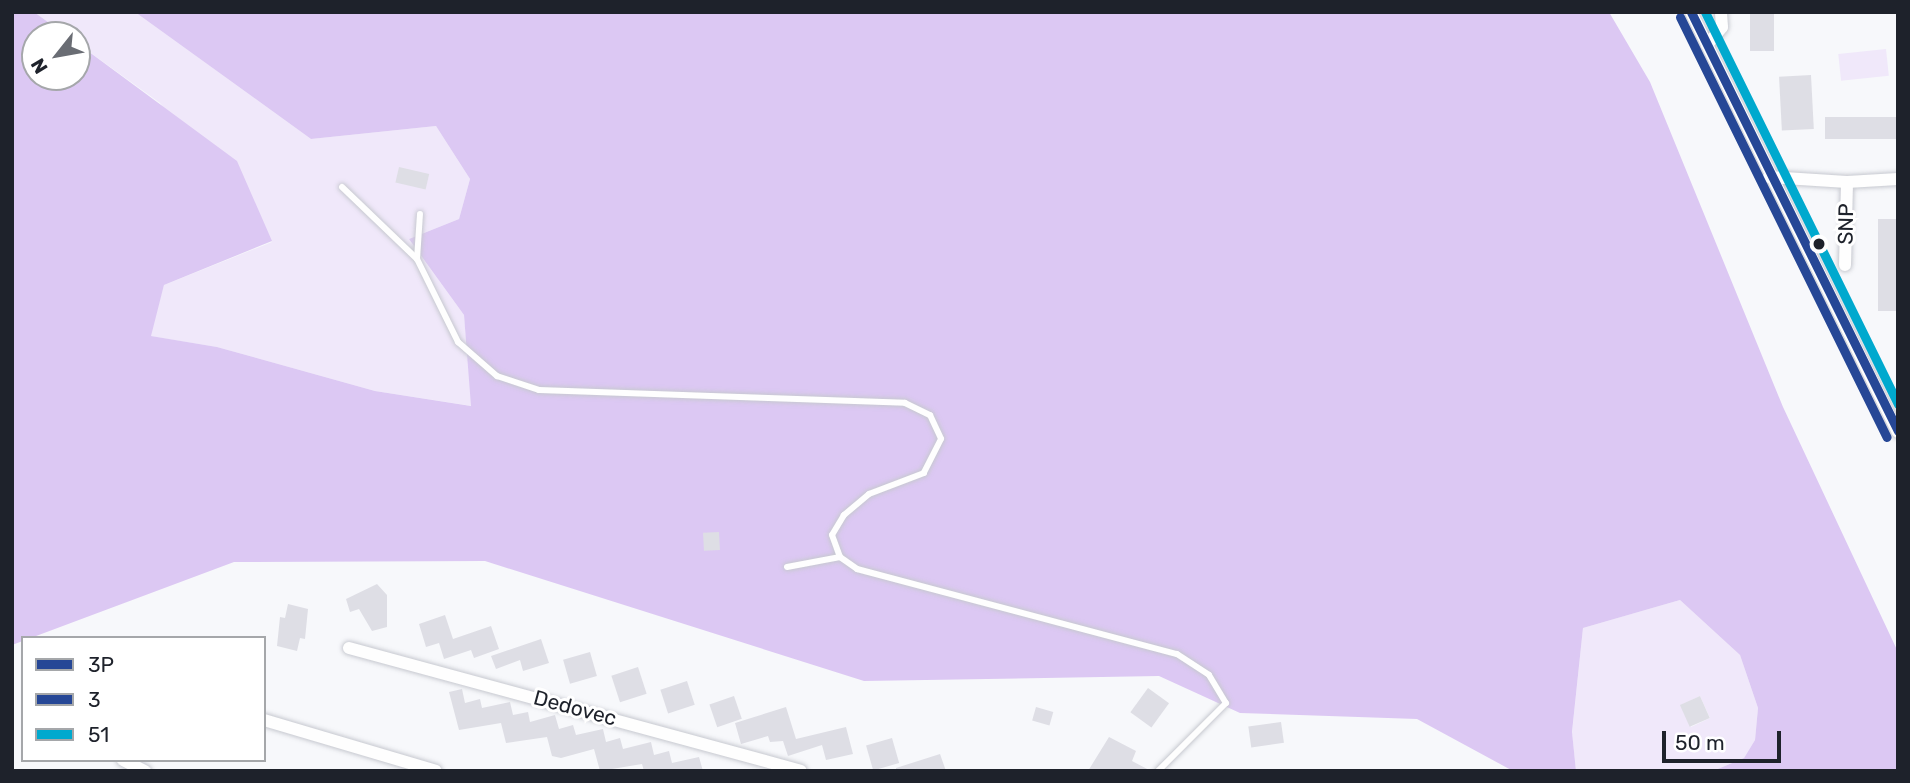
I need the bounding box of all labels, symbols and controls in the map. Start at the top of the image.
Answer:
north arrow [21,21,91,91]
text: N [26,54,53,78]
street label: SNP [1833,203,1859,245]
unlabelled marker [1812,237,1826,251]
legend [21,636,266,762]
text: 3P [88,652,114,677]
street label: Dedovec [531,685,619,731]
text: 3 [88,687,101,712]
scale bar [1665,716,1784,760]
text: 51 [88,722,109,747]
text: 50 m [1675,730,1725,755]

